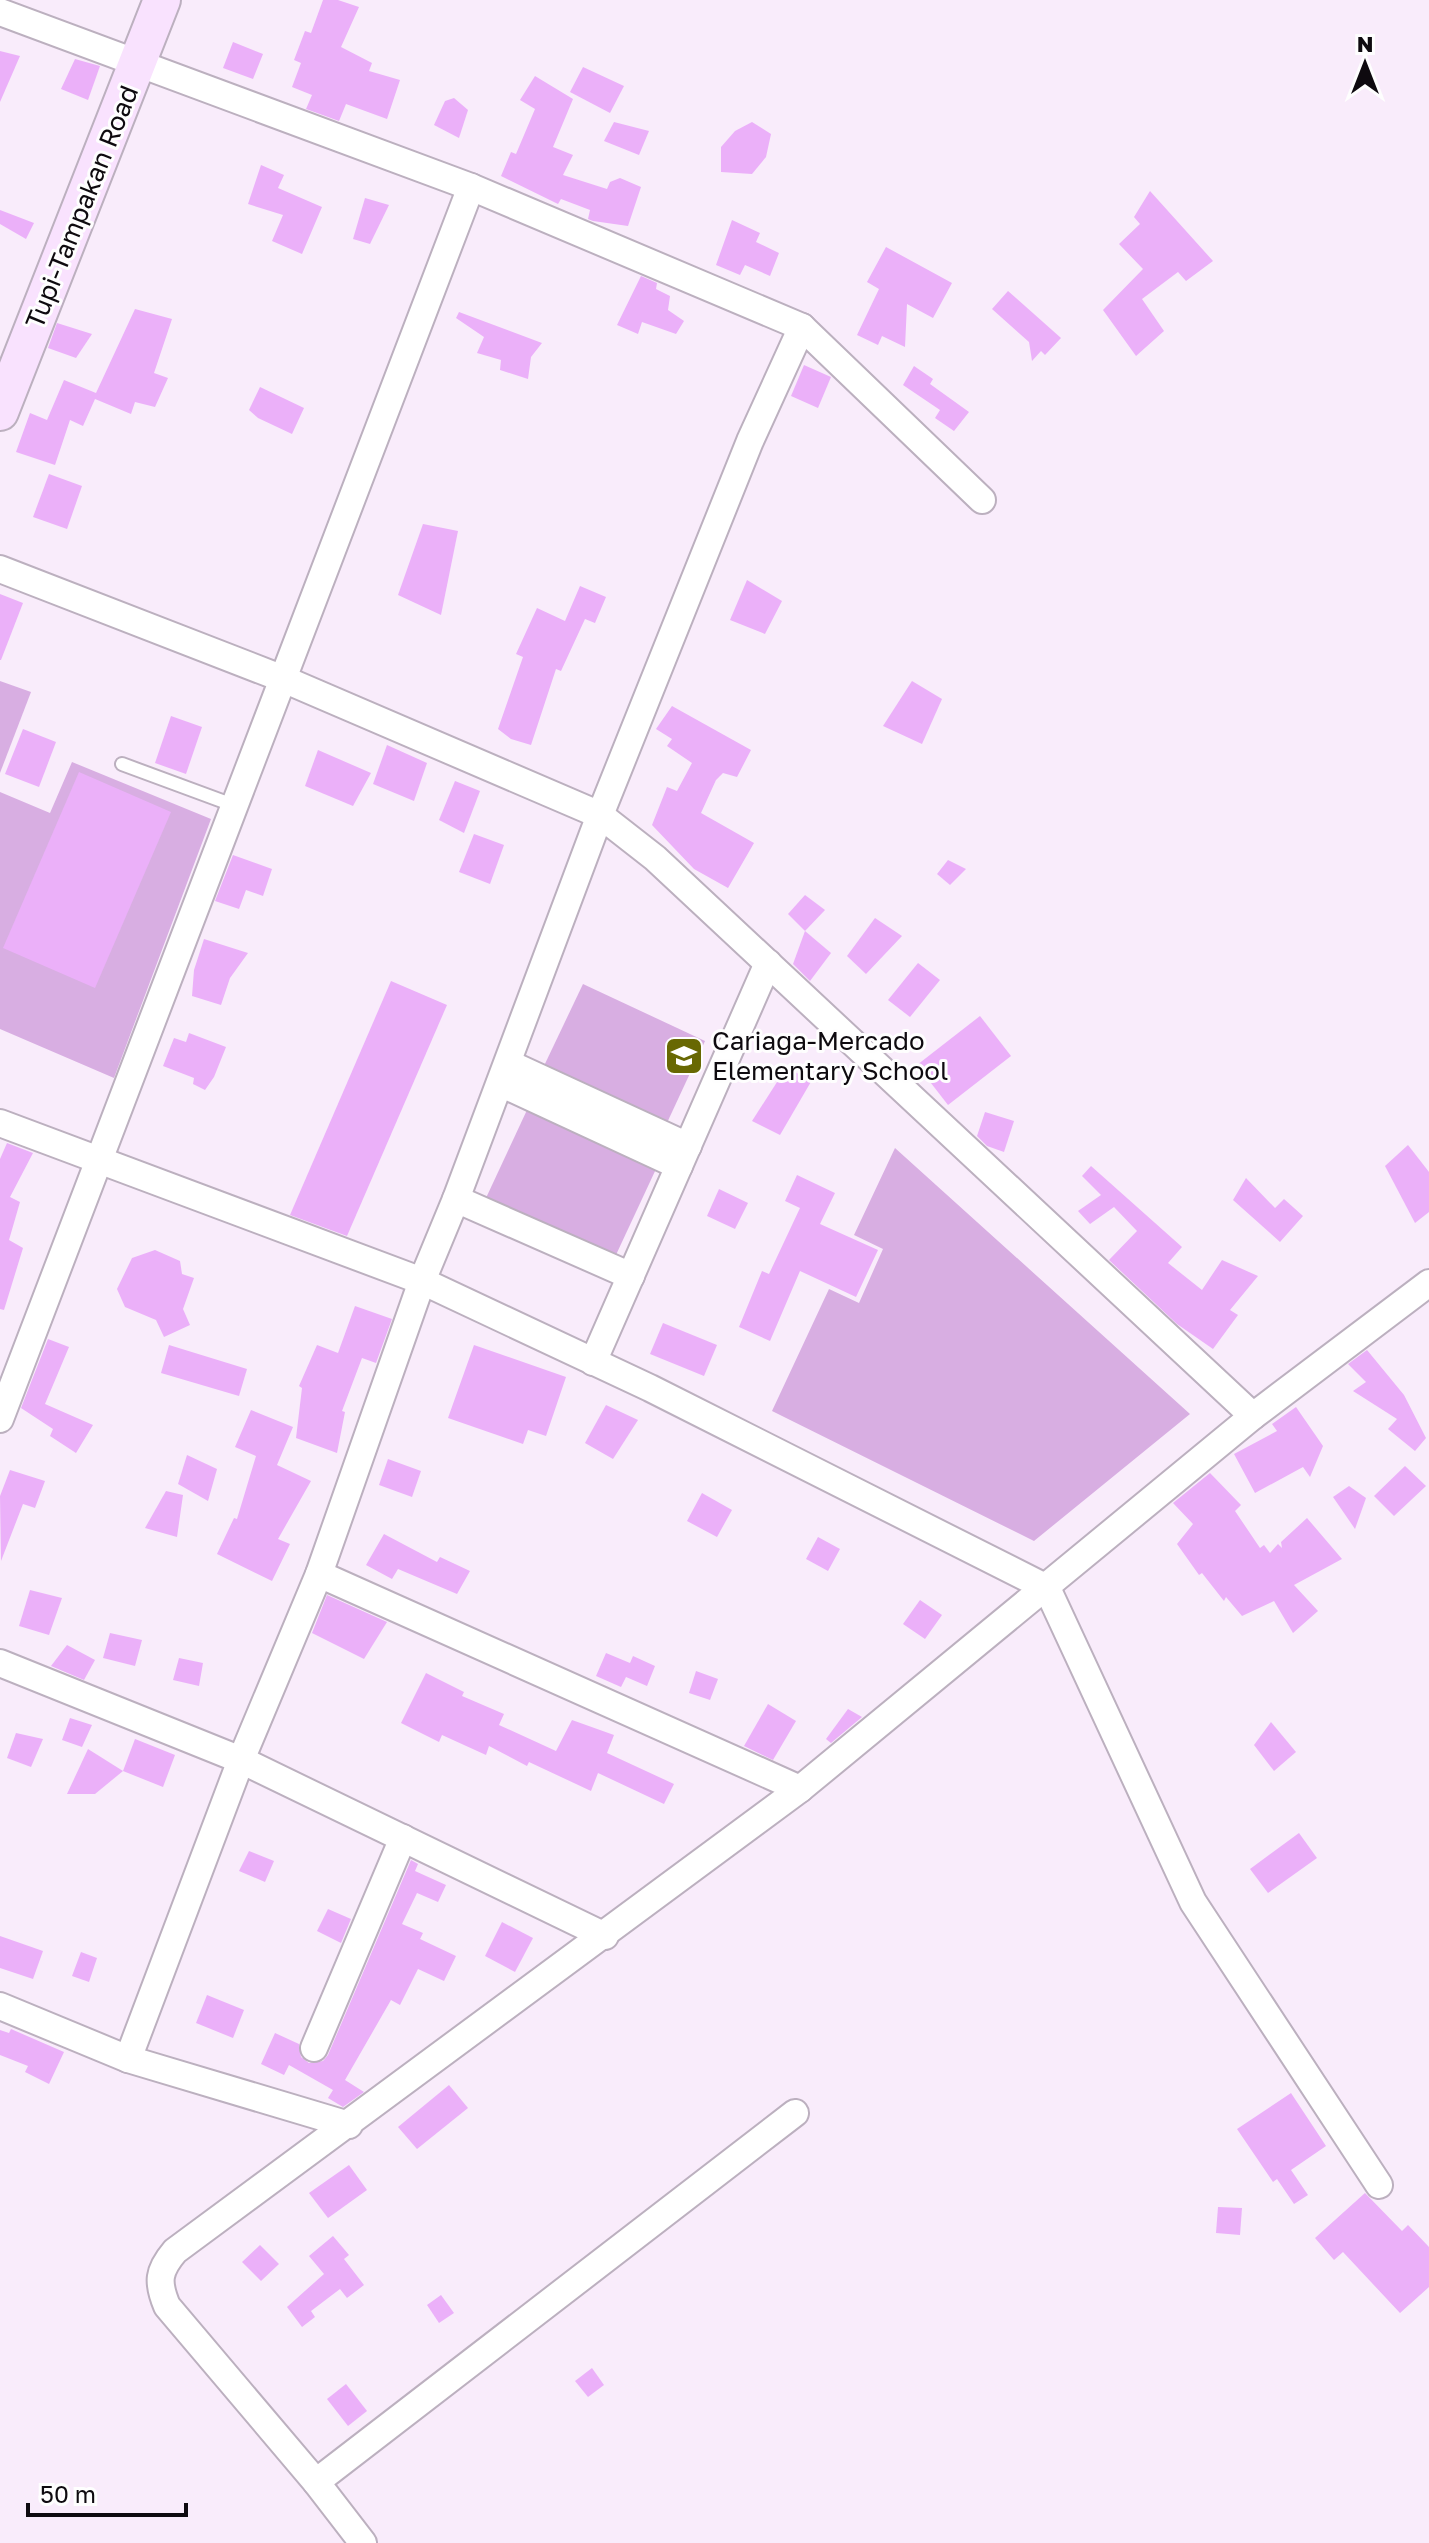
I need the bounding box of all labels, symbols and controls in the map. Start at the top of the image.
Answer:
north arrow [1325,24,1405,104]
text: N [1357,30,1373,57]
street label: Tupi-Tampakan Road [19,81,144,333]
place label: Cariaga-Mercado Elementary School [712,1025,948,1086]
school or university icon: Cariaga-Mercado Elementary School [663,1035,705,1077]
scale bar [28,2467,186,2517]
text: 50 m [40,2479,96,2508]

